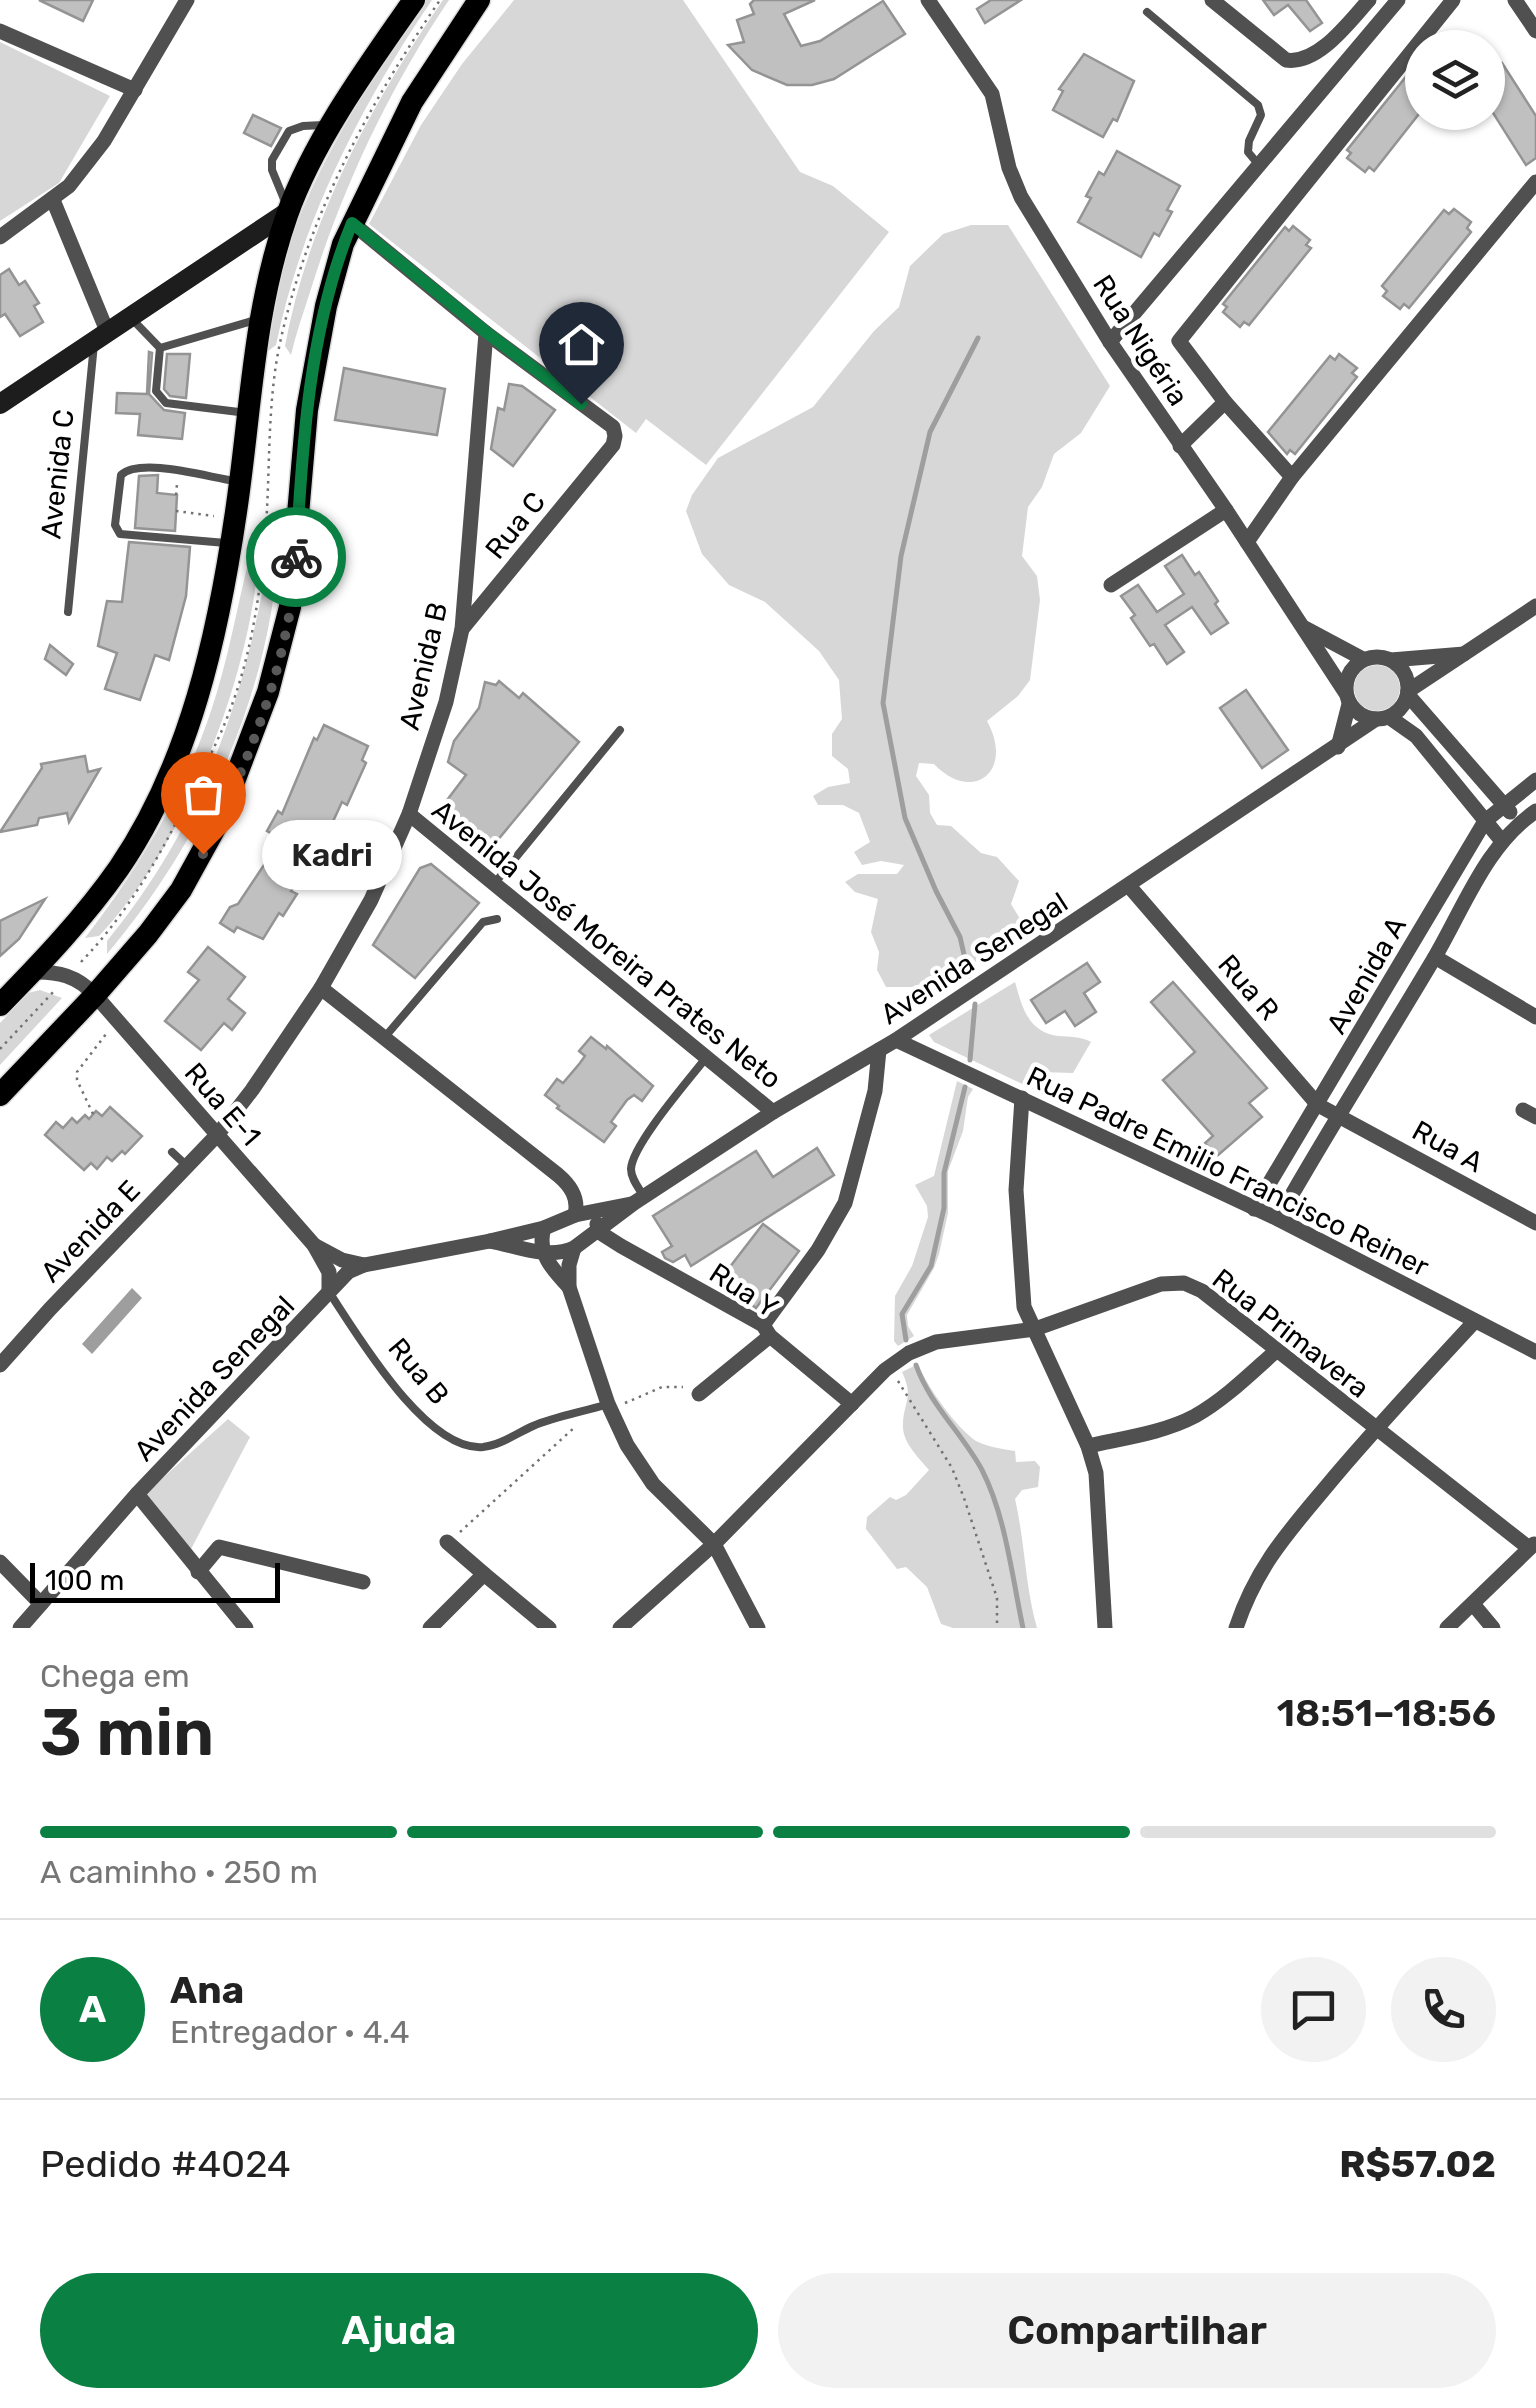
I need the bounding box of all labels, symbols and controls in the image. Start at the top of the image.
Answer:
map controls [1405,30,1505,130]
button: layers [1405,30,1505,130]
street label: Rua Nigéria [1086,269,1195,412]
pin [539,302,624,405]
icon: home [554,317,609,372]
street label: Avenida C [34,408,81,540]
street label: Rua C [479,485,552,565]
courier [246,507,346,607]
icon: bike [269,530,324,585]
street label: Avenida B [393,599,454,733]
pin [161,752,246,855]
icon: bag [176,767,231,822]
street label: Avenida José Moreira Prates Neto [426,793,788,1095]
callout: Kadri [263,819,403,889]
text: Kadri [291,836,373,874]
street label: Avenida Senegal [875,886,1074,1031]
street label: Avenida A [1320,911,1413,1039]
street label: Rua R [1211,948,1286,1027]
street label: Rua E-1 [178,1056,267,1152]
street label: Rua Padre Emilio Francisco Reiner [1021,1060,1434,1284]
street label: Rua A [1407,1114,1489,1179]
street label: Avenida E [34,1174,147,1289]
street label: Rua Y [703,1256,784,1325]
street label: Rua Primavera [1206,1262,1376,1405]
street label: Avenida Senegal [127,1289,301,1468]
street label: Rua B [381,1332,456,1411]
scale bar [30,1558,280,1602]
text: 100 m [45,1564,124,1597]
text: Chega em [40,1657,190,1695]
text: 18:51–18:56 [1277,1690,1496,1736]
text: 3 min [40,1694,214,1771]
text: A caminho · 250 m [40,1853,318,1891]
button: chat [1261,1957,1366,2062]
button: phone [1391,1957,1496,2062]
text: Ana [170,1967,244,2013]
text: A [79,1986,106,2032]
text: Entregador · 4.4 [170,2013,410,2051]
text: Pedido #4024 [40,2141,291,2187]
text: R$57.02 [1339,2141,1496,2187]
button: Ajuda [40,2273,758,2388]
button: Compartilhar [778,2273,1496,2388]

